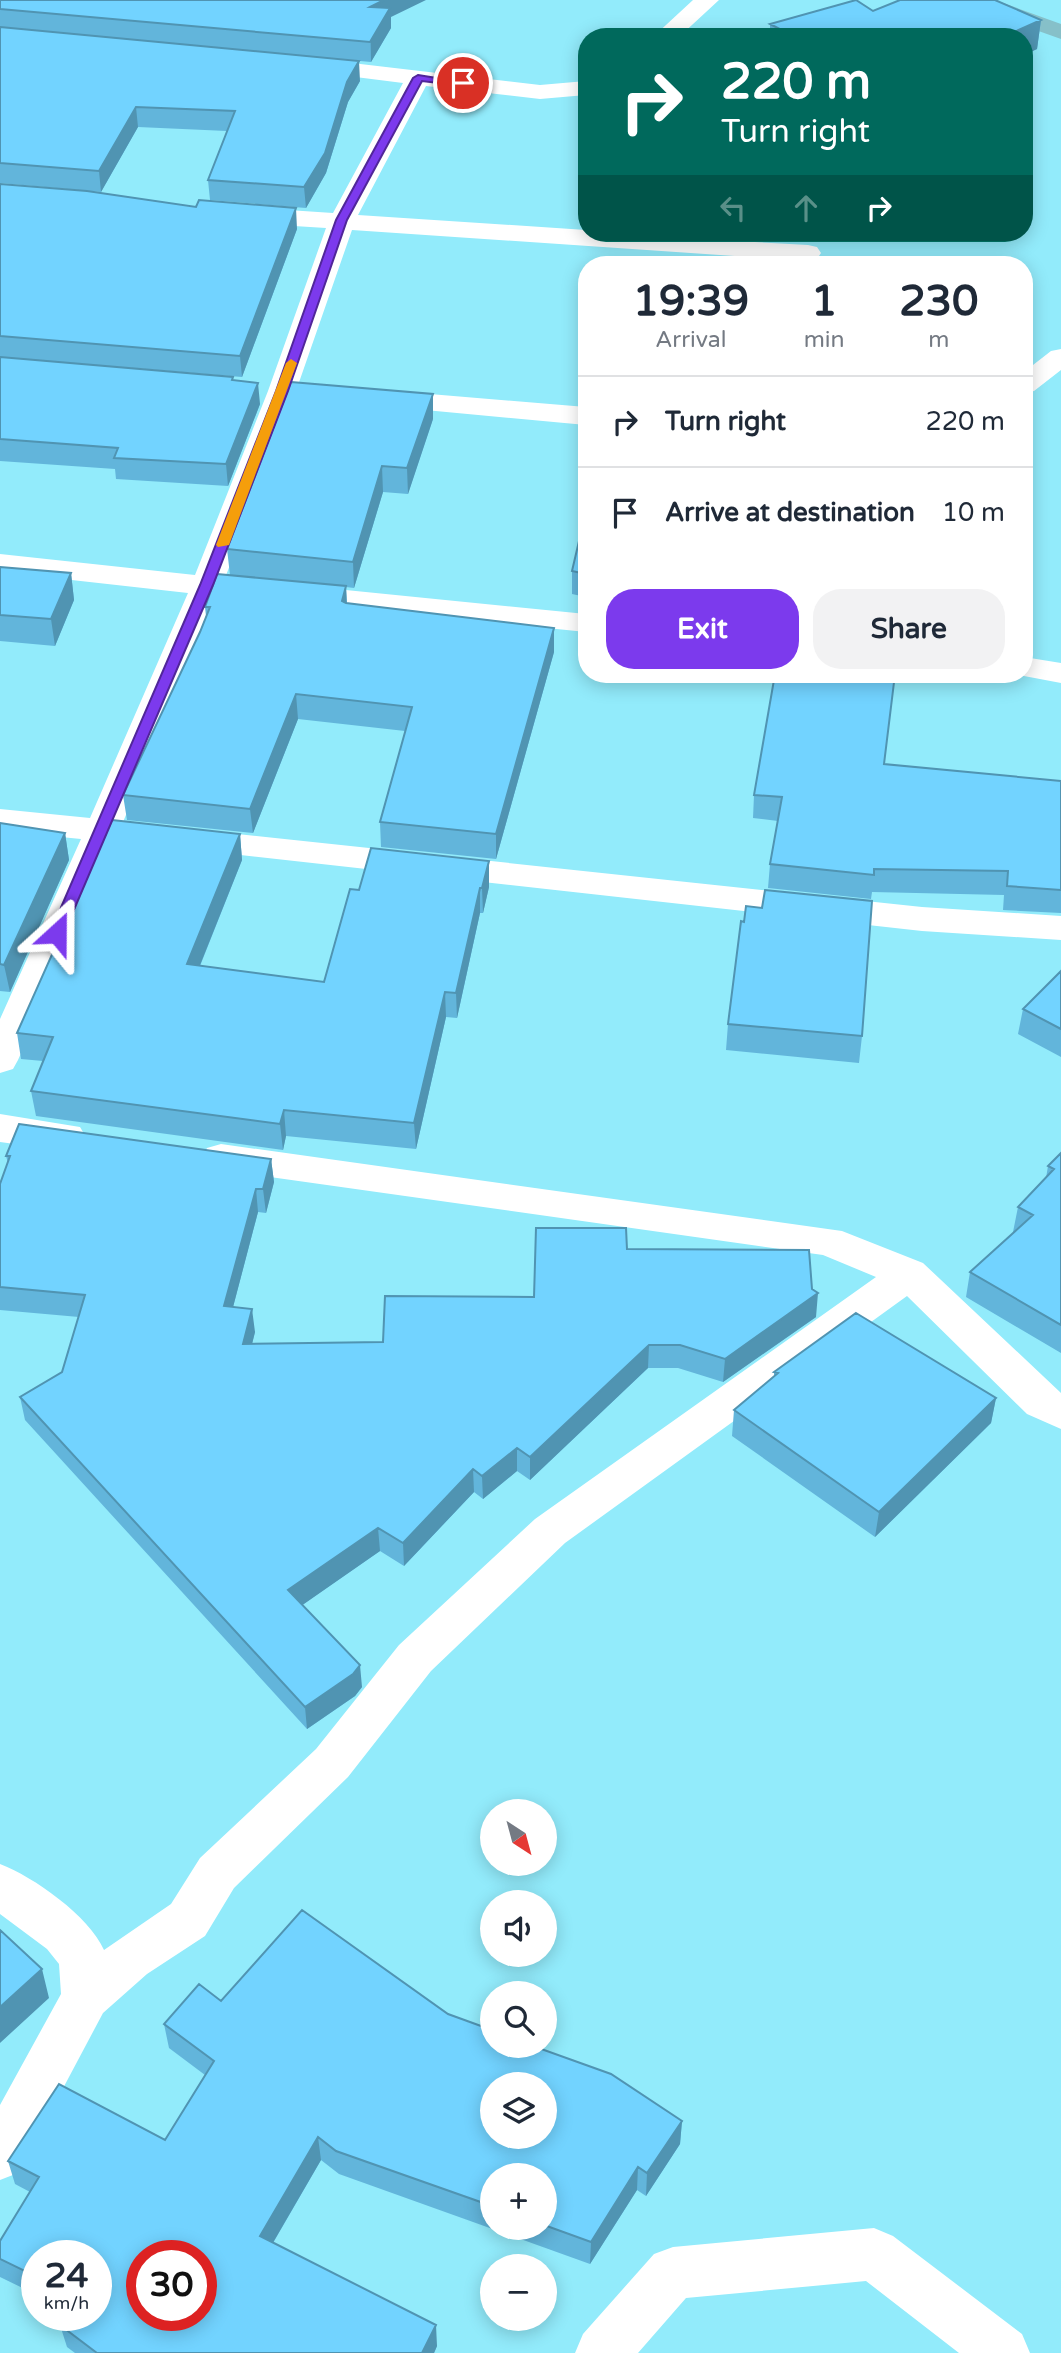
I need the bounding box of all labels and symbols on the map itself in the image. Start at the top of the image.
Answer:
pin [433,53,493,113]
position arrow [20,896,94,970]
north arrow [480,1799,556,1876]
speed limit sign: 30 [126,2240,217,2331]

